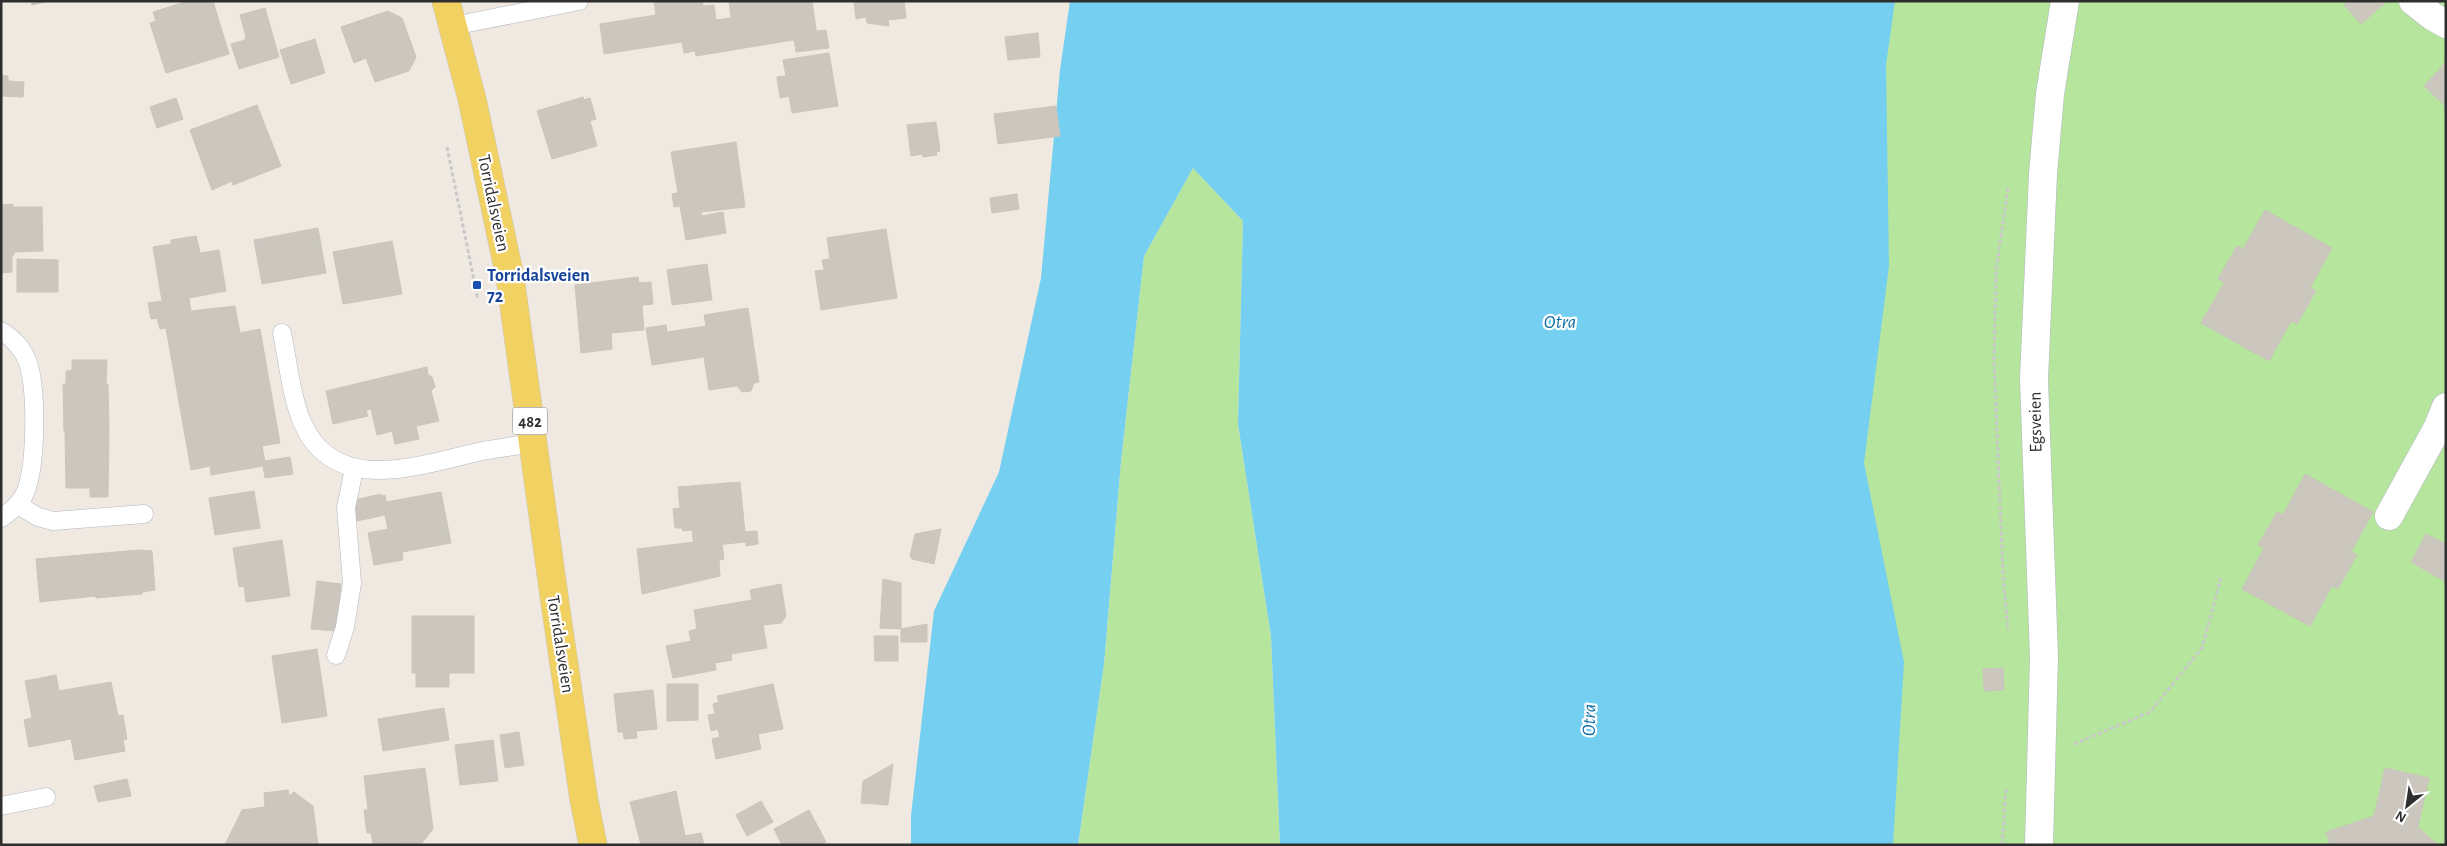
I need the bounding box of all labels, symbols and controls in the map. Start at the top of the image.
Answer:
street label: Torridalsveien [474,153,512,253]
place label: Torridalsveien 72 [487,267,590,306]
marker: Torridalsveien 72 [471,279,483,291]
water label: Otra [1544,313,1576,332]
street label: Egsveien [2026,391,2046,453]
road number: 482 [512,408,548,434]
street label: Torridalsveien [543,594,577,694]
water label: Otra [1580,704,1599,736]
north arrow [2382,781,2432,831]
text: N [2393,808,2409,825]

